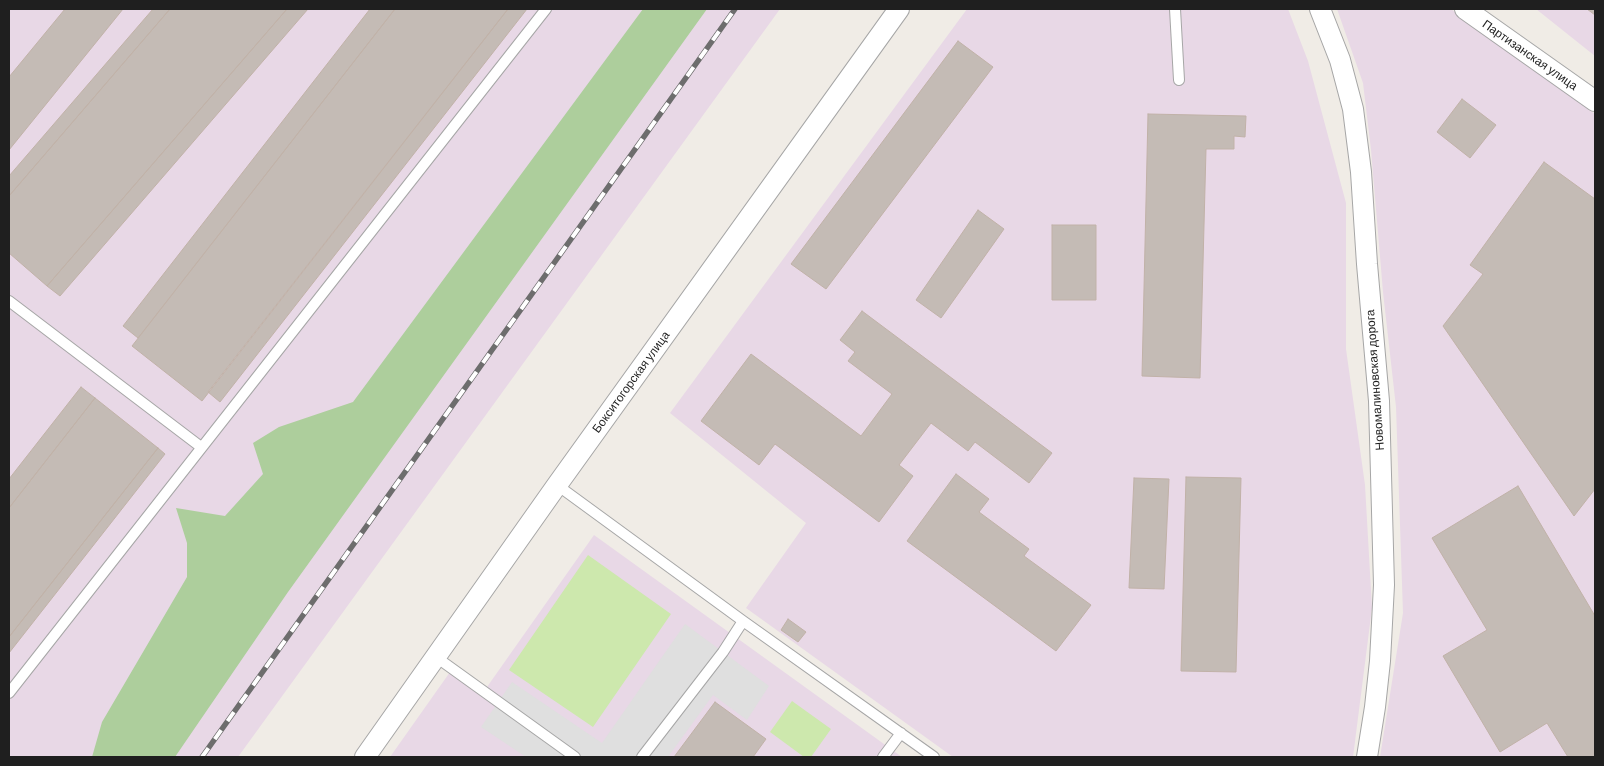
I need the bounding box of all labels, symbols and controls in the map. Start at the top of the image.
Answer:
street label: Партизанская улица [1480,17,1580,93]
street label: Новомалиновская дорога [1363,309,1387,451]
street label: Бокситогорская улица [589,328,673,436]

